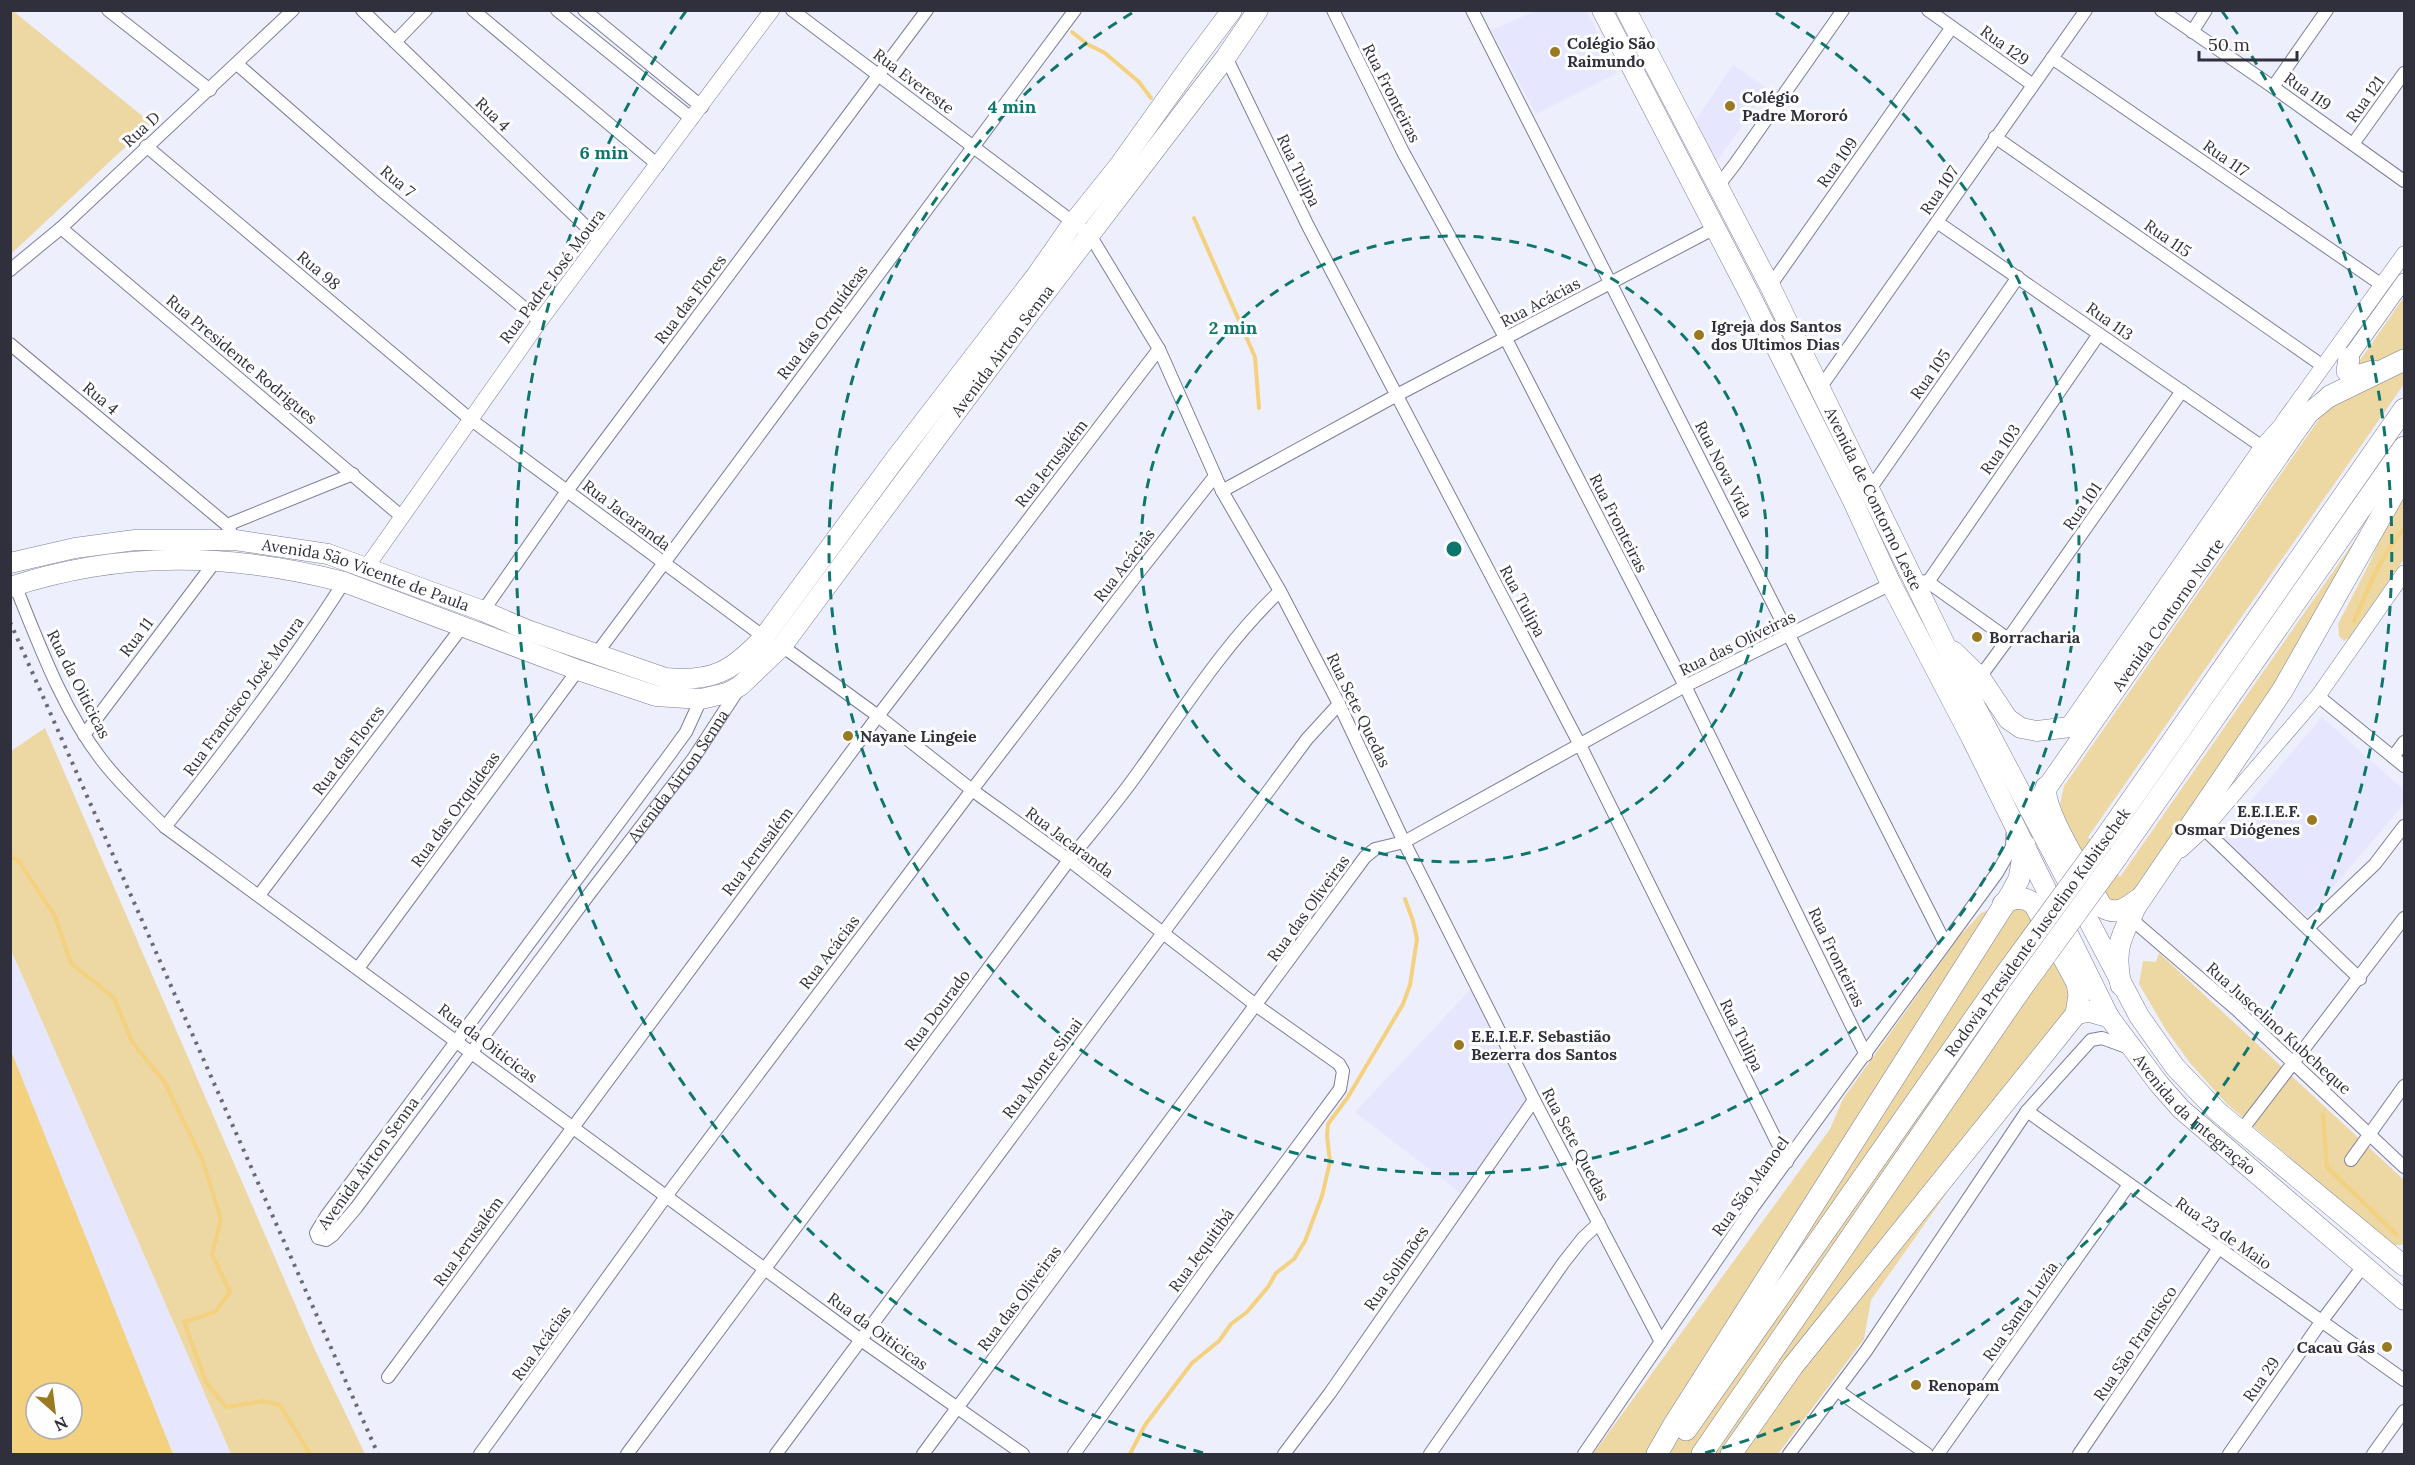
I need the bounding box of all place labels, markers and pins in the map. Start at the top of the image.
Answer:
place label: Colégio São Raimundo [1567,33,1655,71]
marker: Colégio São Raimundo [1548,45,1562,59]
place label: Colégio Padre Mororó [1742,87,1848,125]
marker: Colégio Padre Mororó [1723,99,1737,113]
place label: Igreja dos Santos dos Ultimos Dias [1711,316,1842,354]
marker: Igreja dos Santos dos Ultimos Dias [1692,328,1706,342]
centre of rings [1444,539,1464,559]
place label: Borracharia [1989,627,2081,647]
marker: Borracharia [1970,630,1984,644]
place label: Nayane Lingeie [860,726,977,746]
marker: Nayane Lingeie [841,729,855,743]
place label: E.E.I.E.F. Osmar Diógenes [2175,801,2300,839]
marker: E.E.I.E.F. Osmar Diógenes [2305,813,2319,827]
place label: E.E.I.E.F. Sebastião Bezerra dos Santos [1471,1026,1617,1064]
marker: E.E.I.E.F. Sebastião Bezerra dos Santos [1452,1038,1466,1052]
place label: Cacau Gás [2297,1337,2375,1357]
marker: Cacau Gás [2380,1340,2394,1354]
place label: Renopam [1928,1375,2000,1395]
marker: Renopam [1909,1378,1923,1392]

